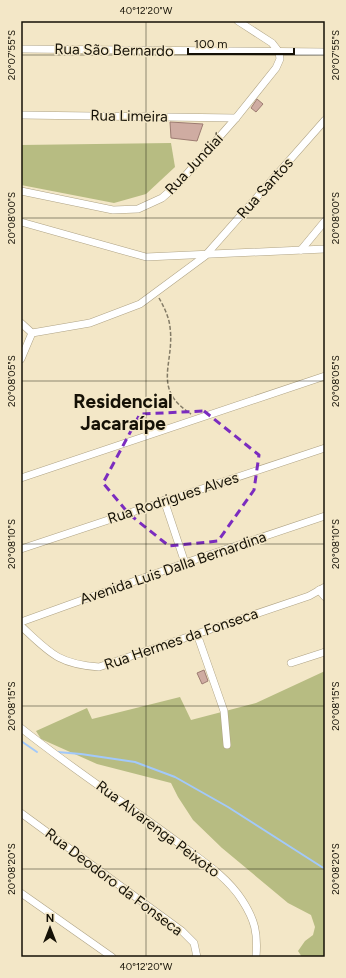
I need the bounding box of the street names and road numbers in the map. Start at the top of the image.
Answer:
street label: Rua São Bernardo [54,40,174,60]
street label: Rua Limeira [90,106,168,126]
street label: Rua Jundiaí [161,129,228,198]
street label: Rua Santos [233,154,297,222]
street label: Rua Rodrigues Alves [105,468,241,528]
street label: Avenida Luis Dalla Bernardina [77,528,269,608]
street label: Rua Hermes da Fonseca [102,604,260,674]
street label: Rua Alvarenga Peixoto [93,777,224,881]
street label: Rua Deodoro da Fonseca [42,824,186,940]

